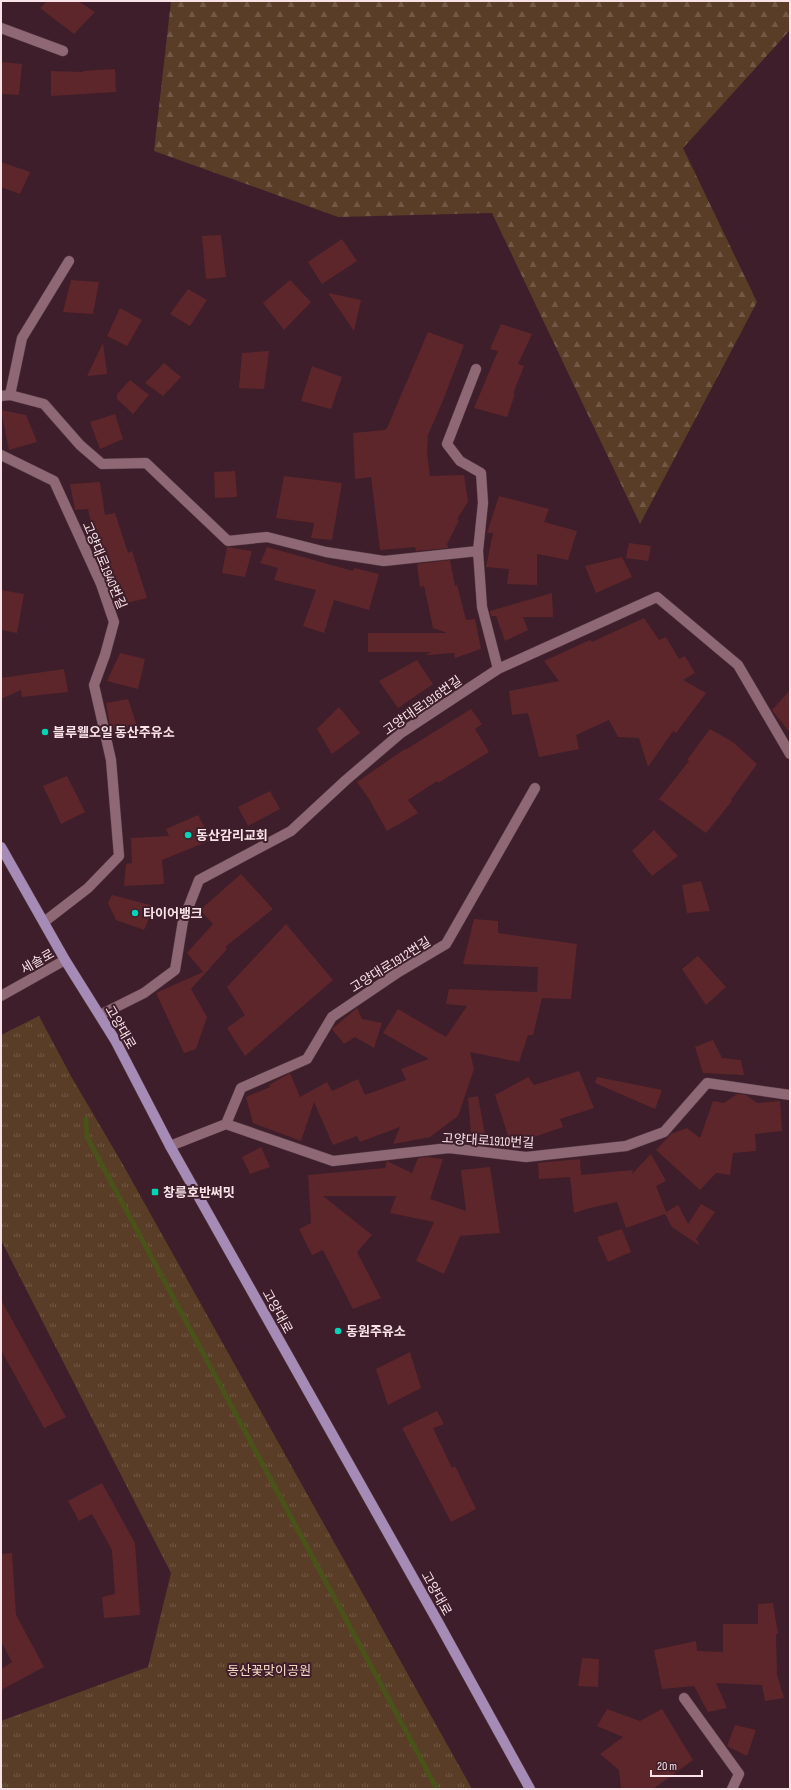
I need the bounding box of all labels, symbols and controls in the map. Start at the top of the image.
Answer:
street label: 고양대로1940번길 [78,519,130,611]
street label: 고양대로1916번길 [380,673,465,739]
place label: 블루웰오일 동산주유소 [53,725,175,741]
marker: 블루웰오일 동산주유소 [40,727,50,737]
place label: 동산감리교회 [196,828,268,844]
marker: 동산감리교회 [183,830,193,840]
place label: 타이어뱅크 [143,906,203,922]
marker: 타이어뱅크 [130,908,140,918]
street label: 고양대로1912번길 [347,934,434,996]
street label: 세솔로 [18,946,57,978]
street label: 고양대로 [101,1003,139,1052]
street label: 고양대로1910번길 [441,1131,535,1151]
place label: 창릉호반써밋 [163,1185,235,1201]
marker: 창릉호반써밋 [150,1187,160,1197]
street label: 고양대로 [259,1287,296,1336]
place label: 동원주유소 [346,1324,406,1340]
marker: 동원주유소 [333,1326,343,1336]
street label: 고양대로 [418,1569,455,1618]
park label: 동산꽃맞이공원 [227,1663,311,1679]
scale bar [651,1752,702,1778]
text: 20 m [657,1759,677,1774]

